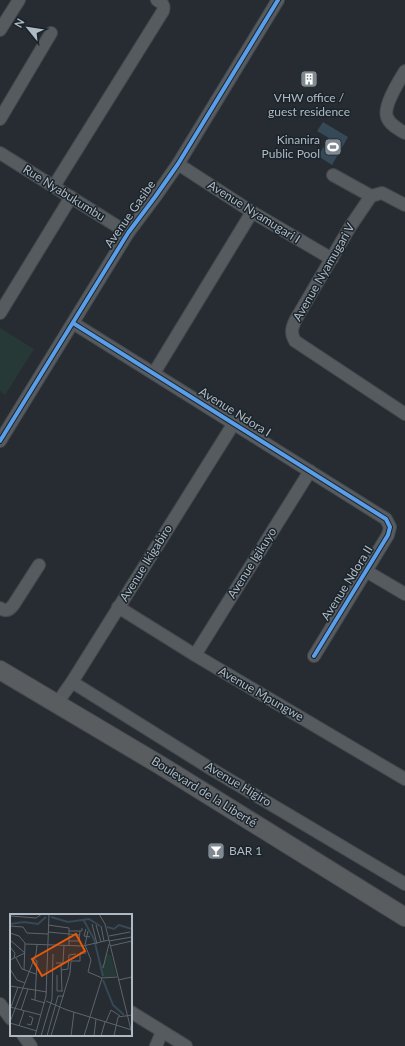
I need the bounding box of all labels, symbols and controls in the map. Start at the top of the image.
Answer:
north arrow [8,8,48,48]
text: N [11,16,27,30]
building icon: VHW office / guest residence [299,69,319,89]
place label: VHW office / guest residence [268,90,350,119]
place label: Kinanira Public Pool [262,132,320,161]
sports icon: Kinanira Public Pool [323,137,343,157]
street label: Rue Nyabukumbu [20,161,108,224]
street label: Avenue Gasibe [101,177,158,250]
street label: Avenue Nyamugari I [205,177,303,246]
street label: Avenue Nyamugari V [289,219,358,323]
street label: Avenue Ndora I [197,383,274,440]
street label: Avenue Ikigabiro [116,521,175,604]
street label: Avenue Igikuyo [224,524,279,601]
street label: Avenue Ndora II [318,543,376,623]
street label: Avenue Mpungwe [216,663,307,724]
street label: Boulevard de la Liberté [149,753,260,830]
street label: Avenue Higiro [202,758,274,809]
bar icon: BAR 1 [206,841,226,861]
place label: BAR 1 [229,843,262,858]
inset map [10,914,132,1036]

